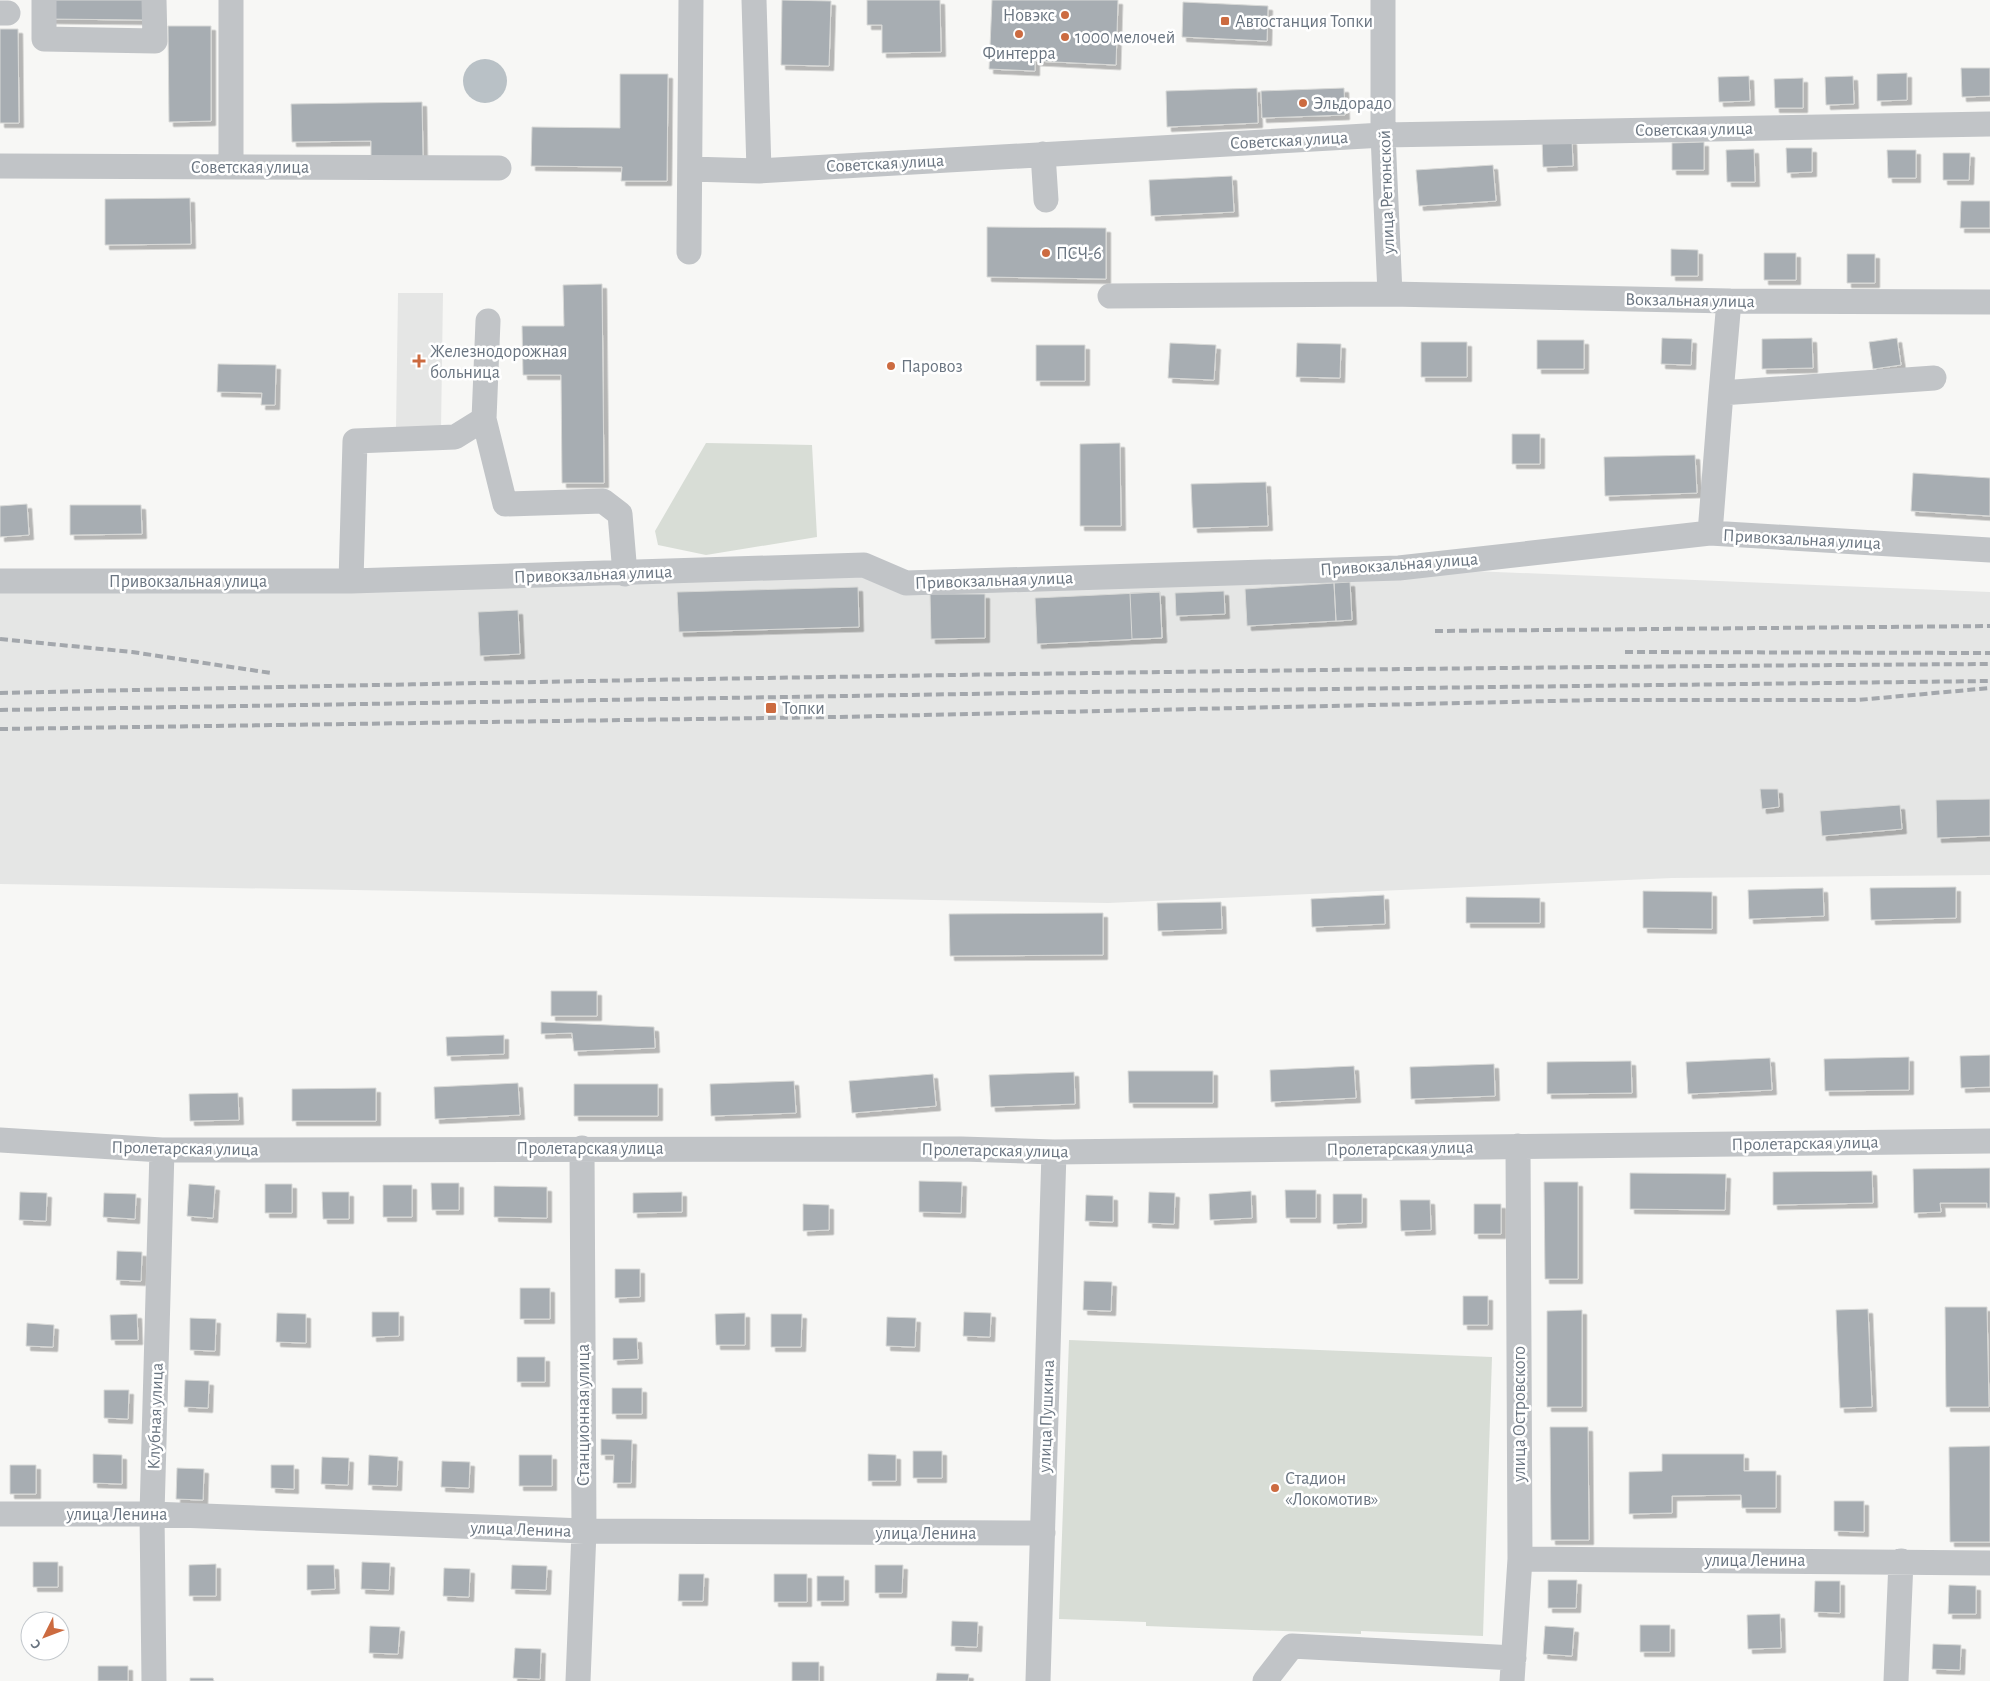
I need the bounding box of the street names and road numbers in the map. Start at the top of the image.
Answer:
street label: Советская улица [1635,120,1753,140]
street label: Советская улица [1229,129,1349,153]
street label: улица Ретюнской [1376,130,1398,255]
street label: Советская улица [825,152,945,176]
street label: Советская улица [191,159,309,177]
street label: Вокзальная улица [1625,291,1755,311]
street label: Привокзальная улица [1722,527,1882,553]
street label: Привокзальная улица [1319,550,1479,580]
street label: Привокзальная улица [514,563,672,587]
street label: Привокзальная улица [915,569,1073,593]
street label: Привокзальная улица [109,573,267,591]
street label: Пролетарская улица [1731,1134,1879,1154]
street label: Пролетарская улица [111,1139,259,1159]
street label: Пролетарская улица [1326,1139,1474,1159]
street label: Пролетарская улица [516,1140,664,1158]
street label: Пролетарская улица [921,1141,1069,1161]
street label: Станционная улица [575,1344,593,1486]
street label: улица Островского [1511,1346,1529,1483]
street label: улица Пушкина [1036,1359,1058,1474]
street label: Клубная улица [144,1362,167,1470]
street label: улица Ленина [65,1506,168,1524]
street label: улица Ленина [469,1519,572,1541]
street label: улица Ленина [874,1525,977,1543]
street label: улица Ленина [1703,1552,1806,1570]

